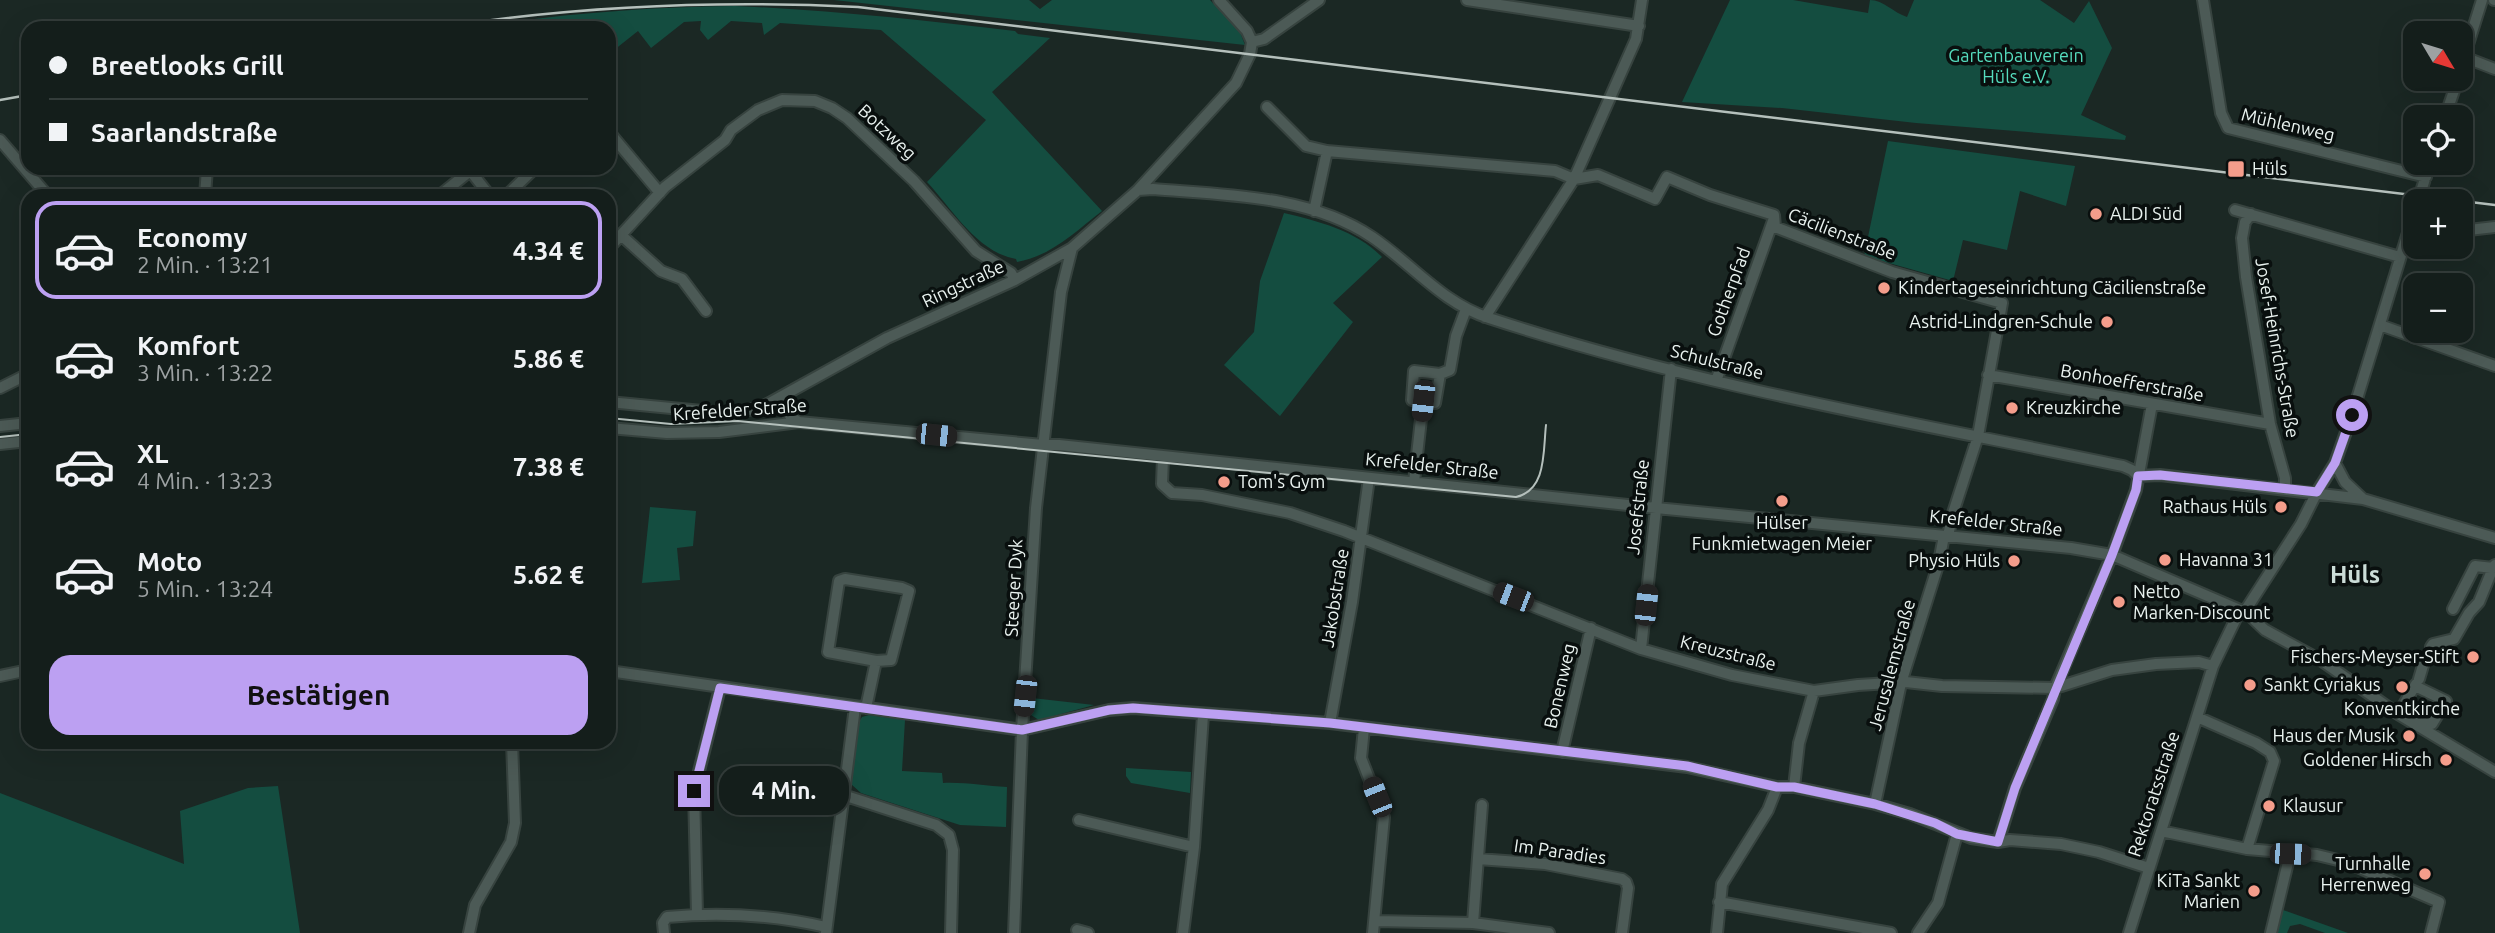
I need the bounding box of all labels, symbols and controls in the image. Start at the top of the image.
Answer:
north arrow [2403,21,2473,91]
map controls [2403,21,2473,343]
park label: Gartenbauverein Hüls e.V. [1948,45,2084,86]
text: Breetlooks Grill [91,51,284,80]
street label: Botzweg [855,100,921,163]
street label: Mühlenweg [2240,104,2337,144]
button: locate [2403,105,2473,175]
text: Saarlandstraße [91,118,278,147]
place label: Hüls [2252,158,2288,178]
marker: Hüls [2226,159,2246,179]
button: + [2403,189,2473,259]
street label: Cäcilienstraße [1786,203,1899,263]
place label: ALDI Süd [2110,203,2183,223]
marker: ALDI Süd [2088,206,2104,222]
icon: car [53,219,116,282]
text: Economy [137,223,247,252]
text: 4.34 € [513,236,584,265]
street label: Gotherpfad [1703,244,1753,339]
text: 2 Min. · 13:21 [137,252,273,277]
street label: Ringstraße [918,255,1007,311]
street label: Josef-Heinrichs-Straße [2252,256,2304,439]
button: − [2403,273,2473,343]
place label: Kindertageseinrichtung Cäcilienstraße [1898,277,2206,297]
marker: Kindertageseinrichtung Cäcilienstraße [1876,280,1892,296]
place label: Astrid-Lindgren-Schule [1909,311,2093,331]
marker: Astrid-Lindgren-Schule [2099,314,2115,330]
icon: car [53,327,116,390]
text: Komfort [137,331,240,360]
street label: Schulstraße [1669,340,1766,382]
text: 5.86 € [513,344,584,373]
text: 3 Min. · 13:22 [137,360,273,385]
street label: Bonhoefferstraße [2059,360,2205,404]
car [1411,379,1436,423]
street label: Krefelder Straße [672,394,807,424]
place label: Kreuzkirche [2026,397,2121,417]
route start [2336,399,2368,431]
marker: Kreuzkirche [2004,400,2020,416]
car [915,422,958,448]
icon: car [53,435,116,498]
text: XL [137,439,168,468]
street label: Krefelder Straße [1364,448,1500,482]
text: 7.38 € [513,452,584,481]
street label: Josefstraße [1622,458,1652,556]
text: 4 Min. · 13:23 [137,468,273,493]
place label: Tom's Gym [1238,471,1325,491]
marker: Tom's Gym [1216,474,1232,490]
marker: Hülser Funkmietwagen Meier [1774,493,1790,509]
place label: Rathaus Hüls [2162,496,2267,516]
marker: Rathaus Hüls [2273,499,2289,515]
street label: Krefelder Straße [1928,505,2064,539]
place label: Hülser Funkmietwagen Meier [1692,512,1872,553]
street label: Steeger Dyk [1000,538,1026,637]
icon: car [53,543,116,606]
text: Moto [137,547,202,576]
street label: Jakobstraße [1316,547,1352,649]
place label: Havanna 31 [2179,549,2273,569]
place label: Physio Hüls [1908,550,2000,570]
marker: Havanna 31 [2157,552,2173,568]
marker: Physio Hüls [2006,553,2022,569]
text: 5.62 € [513,560,584,589]
district label: Hüls [2330,561,2380,588]
text: 5 Min. · 13:24 [137,576,273,601]
car [1490,580,1537,614]
place label: Netto Marken-Discount [2133,581,2270,622]
car [1634,583,1659,627]
marker: Netto Marken-Discount [2111,594,2127,610]
street label: Jerusalemstraße [1864,597,1918,732]
street label: Kreuzstraße [1678,630,1778,674]
street label: Bonenweg [1540,641,1579,730]
place label: Fischers-Meyser-Stift [2290,646,2459,666]
marker: Fischers-Meyser-Stift [2465,649,2481,665]
button: Bestätigen [49,655,588,735]
car [1013,674,1038,718]
place label: Sankt Cyriakus [2264,674,2381,694]
marker: Sankt Cyriakus [2242,677,2258,693]
marker: Konventkirche [2394,679,2410,695]
place label: Konventkirche [2344,698,2460,718]
place label: Haus der Musik [2272,725,2395,745]
marker: Haus der Musik [2401,728,2417,744]
street label: Rektoratsstraße [2123,729,2183,859]
place label: Goldener Hirsch [2303,749,2432,769]
marker: Goldener Hirsch [2438,752,2454,768]
callout: 4 Min. [718,766,848,816]
car [1360,774,1395,820]
route end [678,775,710,807]
text: 4 Min. [752,778,816,803]
place label: Klausur [2283,795,2343,815]
marker: Klausur [2261,798,2277,814]
street label: Im Paradies [1513,835,1608,867]
car [2269,843,2312,865]
place label: Turnhalle Herrenweg [2320,853,2411,894]
marker: Turnhalle Herrenweg [2417,866,2433,882]
place label: KiTa Sankt Marien [2156,870,2240,911]
marker: KiTa Sankt Marien [2246,883,2262,899]

